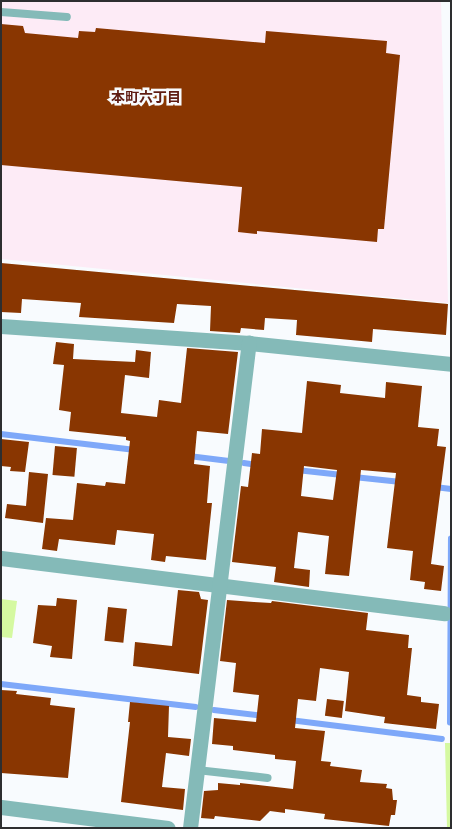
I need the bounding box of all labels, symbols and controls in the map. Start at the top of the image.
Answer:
district label: 本町六丁目 [111,89,181,105]

